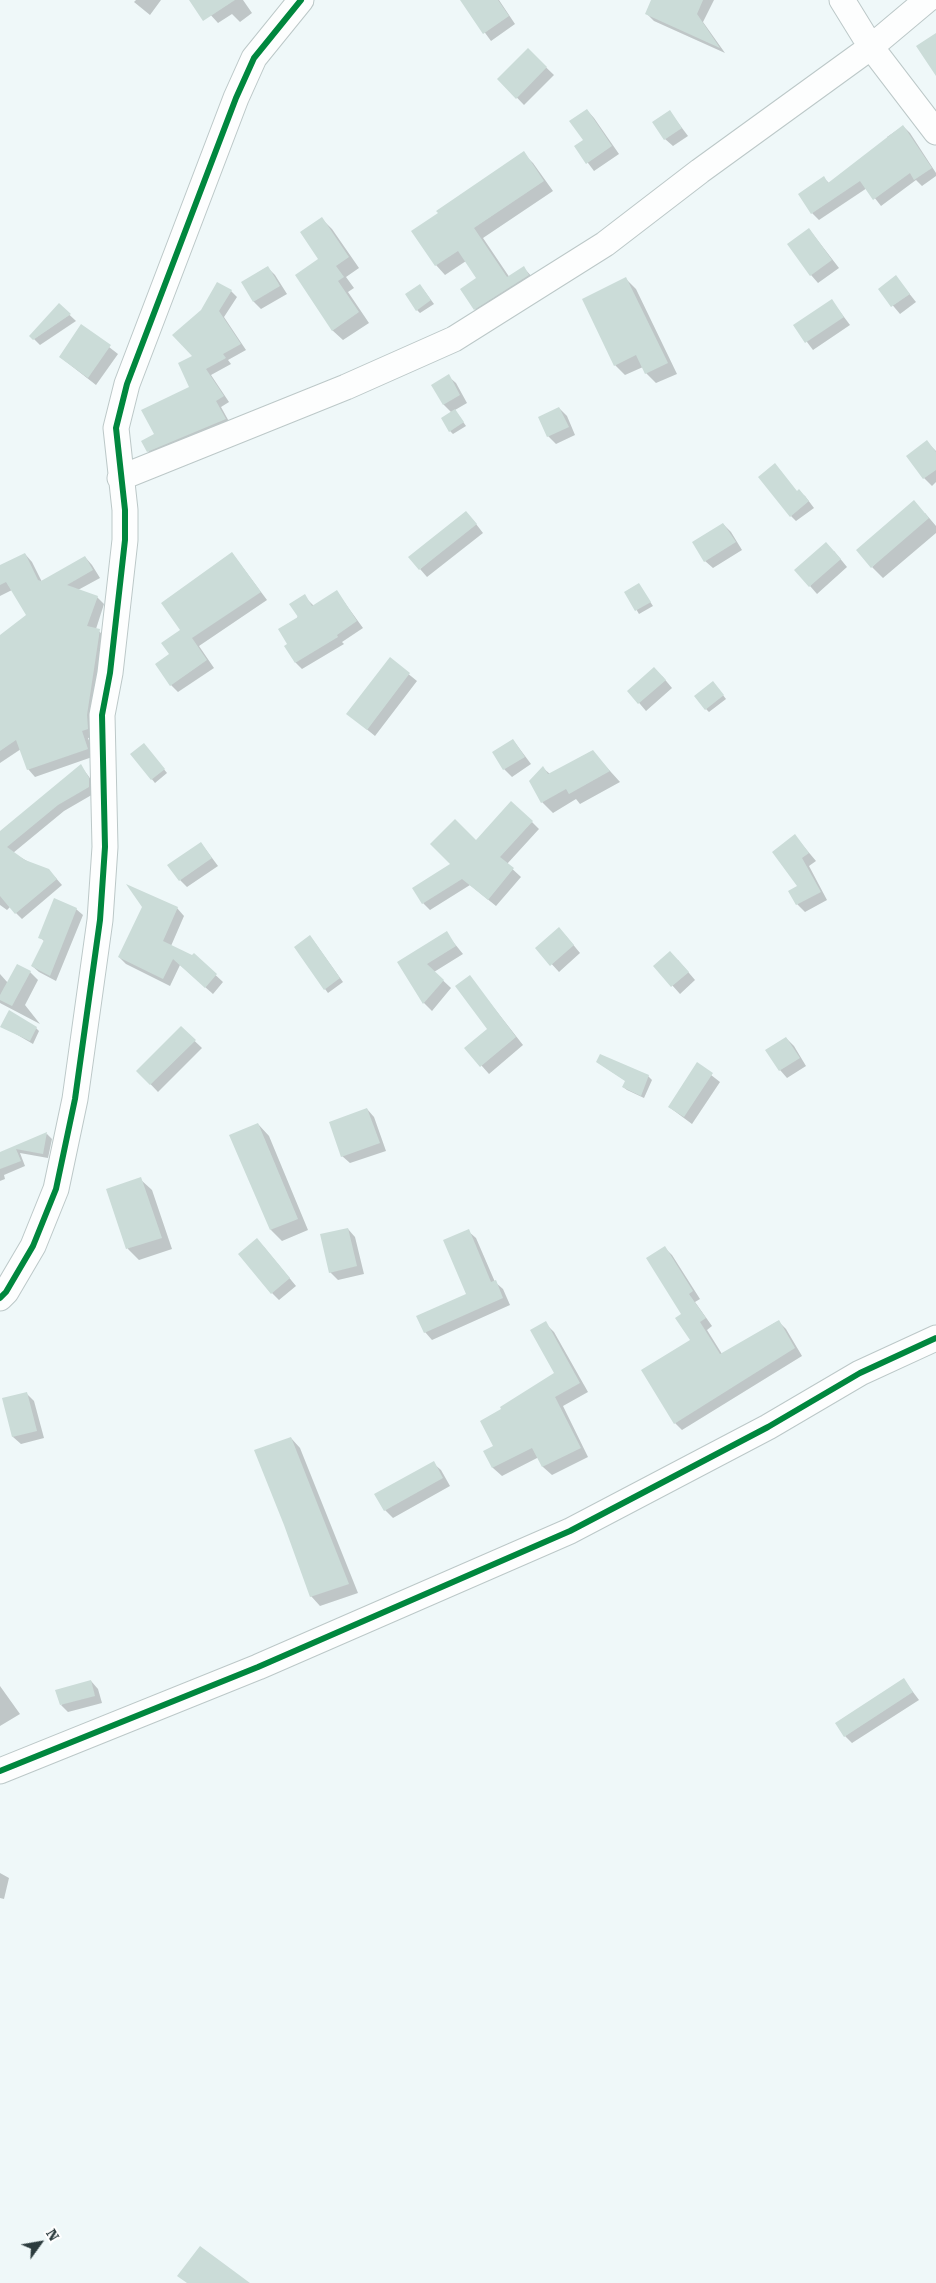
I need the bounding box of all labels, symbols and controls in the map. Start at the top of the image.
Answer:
north arrow [15,2218,65,2268]
text: N [43,2226,62,2244]

